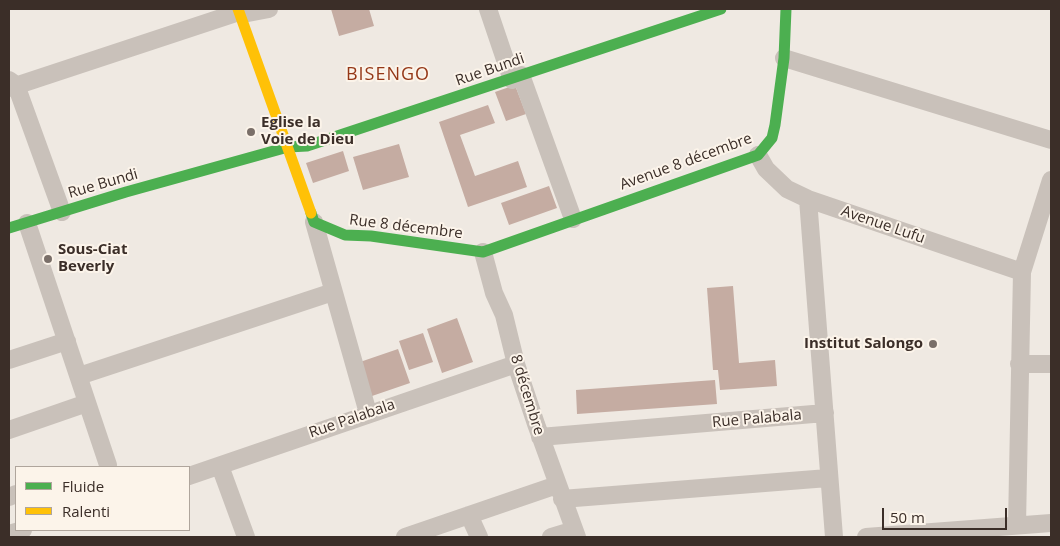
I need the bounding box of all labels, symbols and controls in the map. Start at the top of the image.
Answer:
street label: Rue Bundi [453,50,527,90]
district label: BISENGO [345,64,431,86]
place label: Eglise la Voie de Dieu [261,114,354,149]
marker: Eglise la Voie de Dieu [245,126,257,138]
street label: Avenue 8 décembre [617,130,755,194]
street label: Rue Bundi [66,165,140,203]
street label: Avenue Lufu [839,202,927,248]
street label: Rue 8 décembre [348,211,464,243]
place label: Sous-Ciat Beverly [58,241,127,276]
marker: Sous-Ciat Beverly [42,253,54,265]
place label: Institut Salongo [804,335,923,353]
marker: Institut Salongo [927,338,939,350]
street label: 8 décembre [506,353,548,437]
street label: Rue Palabala [307,396,397,442]
street label: Rue Palabala [711,406,803,432]
legend [15,466,190,531]
text: Fluide [62,476,104,496]
scale bar [885,498,1010,530]
text: Ralenti [62,501,110,521]
text: 50 m [890,507,925,527]

